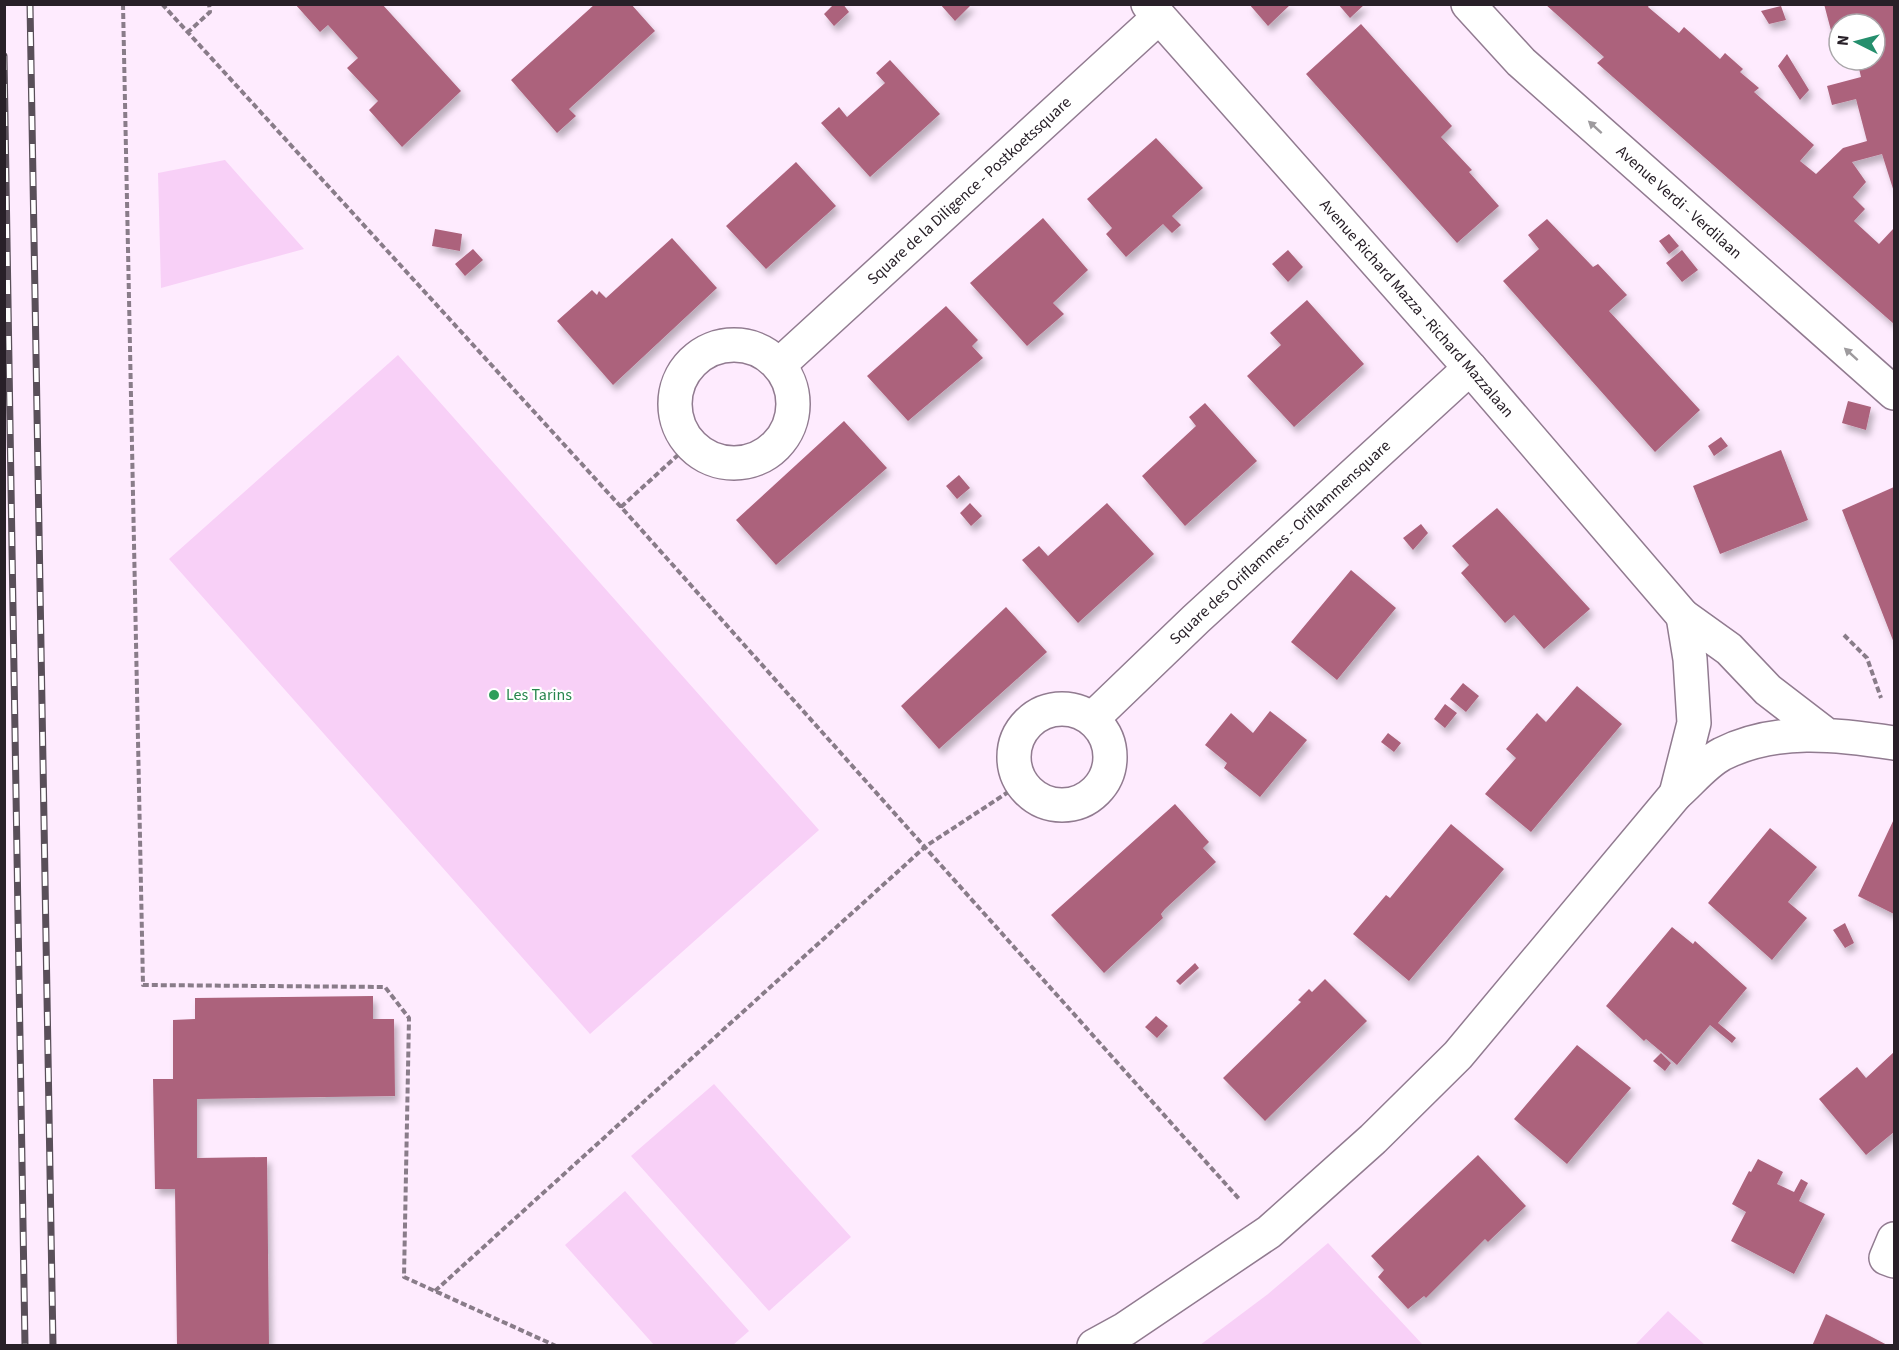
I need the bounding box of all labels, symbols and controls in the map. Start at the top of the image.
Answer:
north arrow [1827,12,1887,72]
text: N [1832,34,1855,47]
street label: Square de la Diligence - Postkoetssquare [862,91,1076,290]
one-way arrow [1588,121,1603,134]
street label: Avenue Verdi - Verdilaan [1612,141,1747,264]
street label: Avenue Richard Mazza - Richard Mazzalaan [1315,194,1519,422]
one-way arrow [1844,348,1859,361]
street label: Square des Oriflammes - Oriflammensquare [1165,435,1395,650]
place label: Les Tarins [506,684,572,706]
marker: Les Tarins [487,688,501,702]

